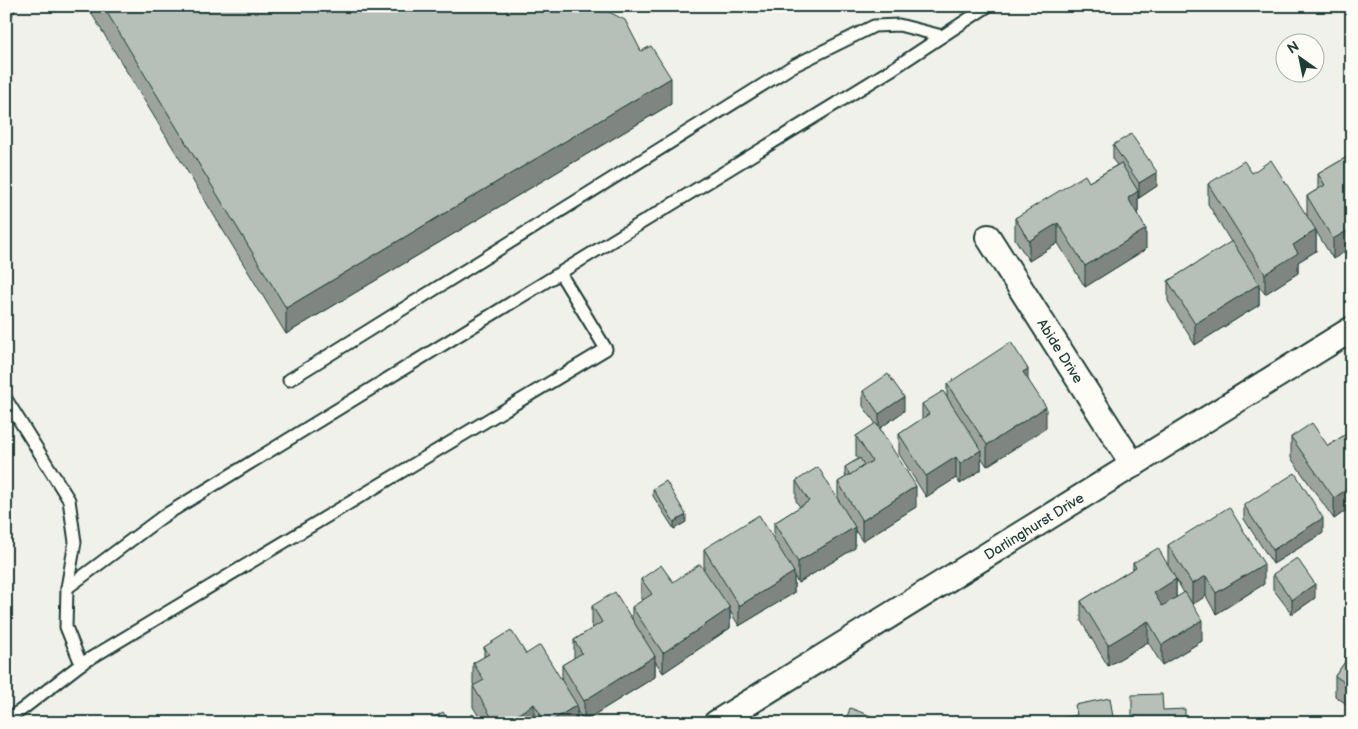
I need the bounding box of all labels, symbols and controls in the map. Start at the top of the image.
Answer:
north arrow [1276,32,1326,82]
text: N [1284,38,1302,58]
street label: Abide Drive [1034,316,1087,386]
street label: Darlinghurst Drive [981,489,1087,563]

